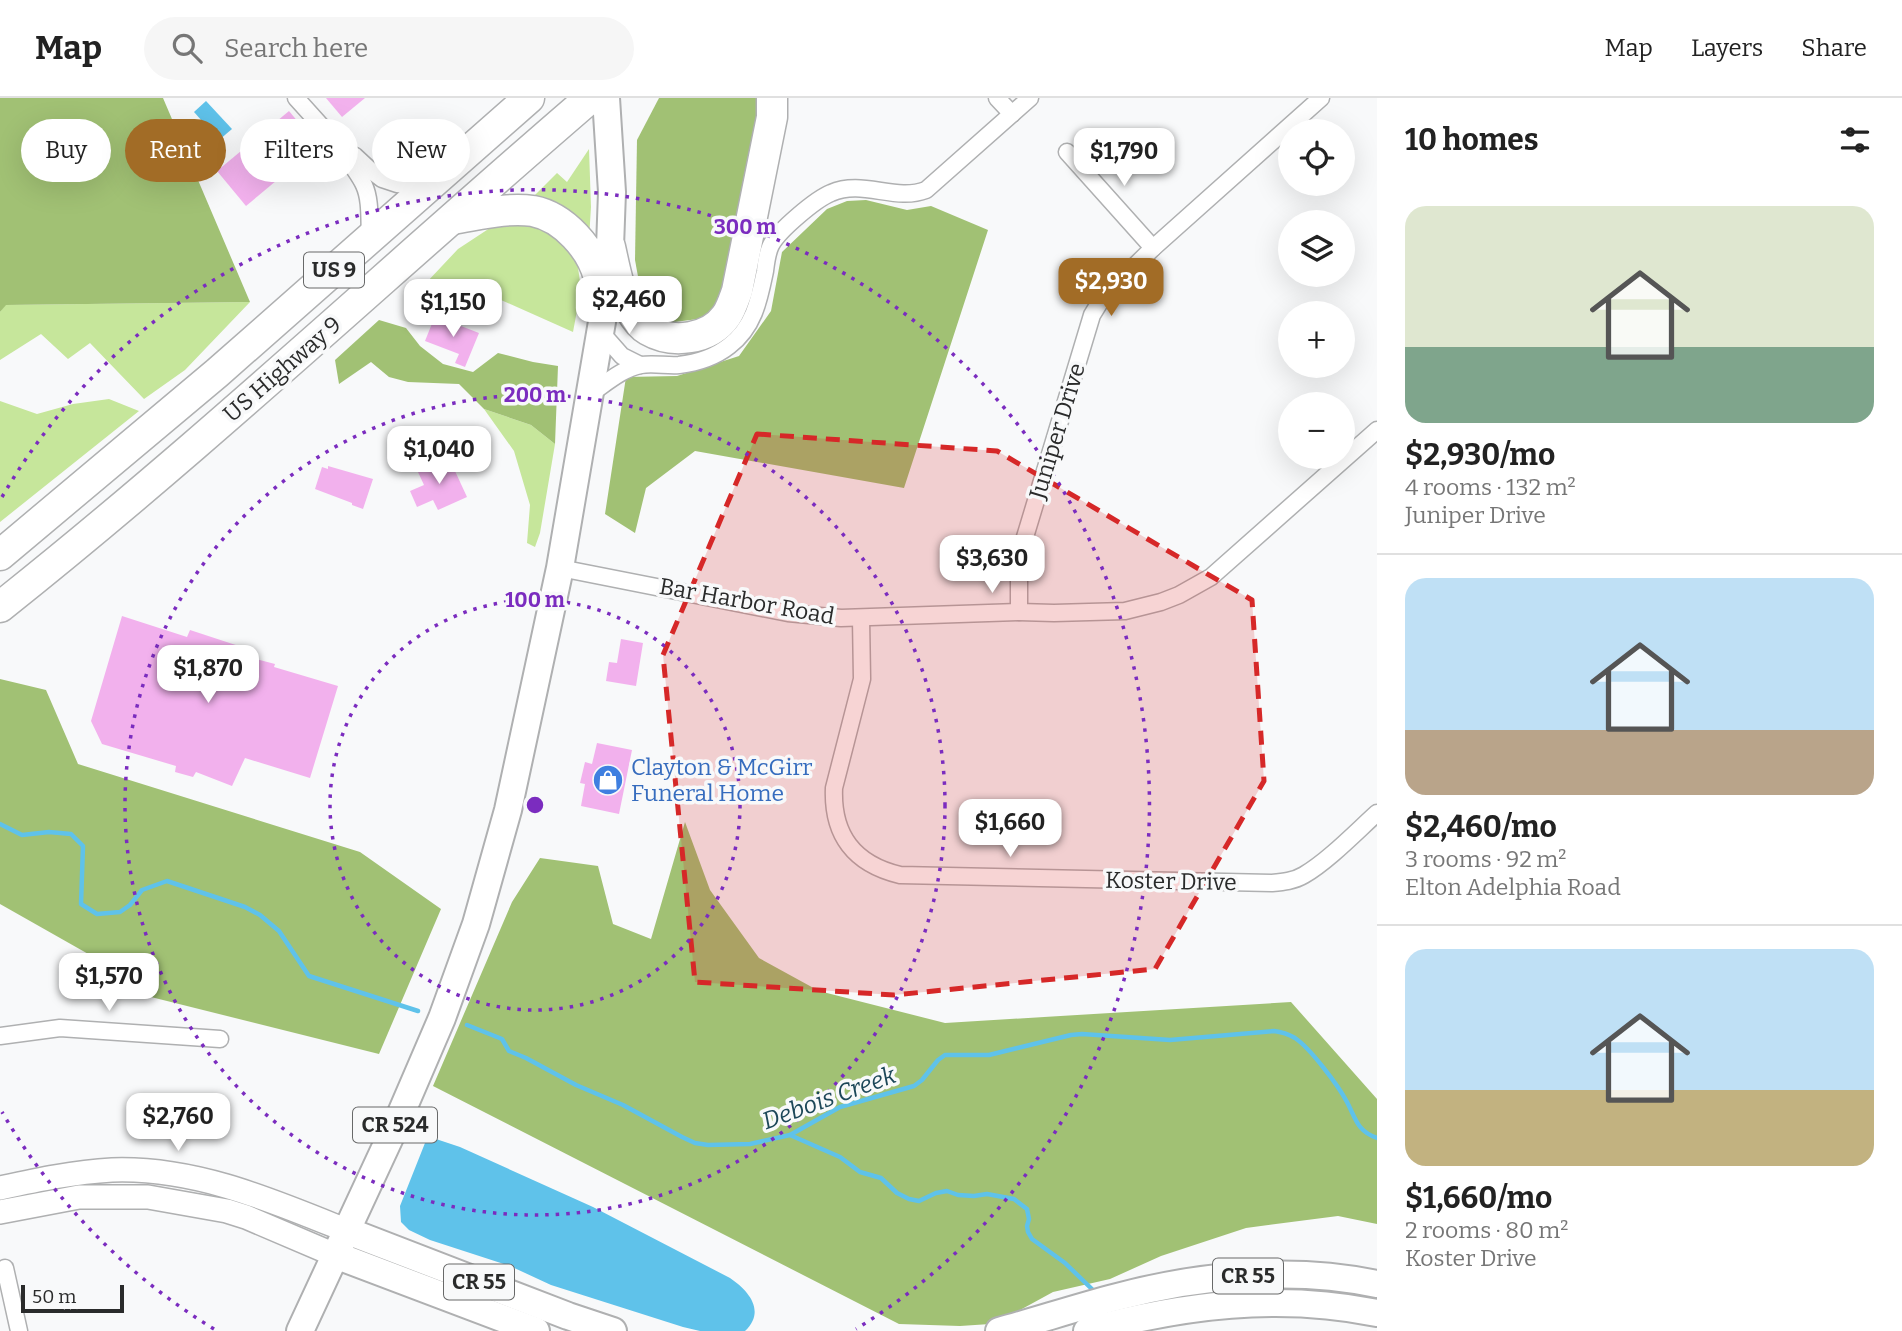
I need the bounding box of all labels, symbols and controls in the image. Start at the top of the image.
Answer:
search box [144,17,634,80]
text: Map [35,28,102,68]
icon: search [168,29,206,67]
text: Search here [224,33,368,64]
text: Map [1605,34,1653,62]
text: Layers [1691,34,1763,62]
text: Share [1801,34,1867,62]
chip: Buy [21,119,111,182]
chip: Rent [125,119,226,182]
chip: Filters [240,119,358,182]
chip: New [372,119,470,182]
map controls [1278,119,1355,469]
button: locate [1278,119,1355,196]
icon: filters [1836,121,1874,159]
text: 10 homes [1405,122,1539,158]
pin: $1,790 [1067,129,1181,188]
text: $1,790 [1090,137,1158,165]
button: layers [1278,210,1355,287]
text: 300 m [714,214,776,240]
road number: US 9 [304,252,364,288]
icon: home [1577,252,1703,378]
pin: $2,930 [1054,258,1168,318]
text: $2,930 [1074,267,1148,295]
pin: $2,460 [572,276,686,336]
pin: $1,150 [396,280,510,339]
text: $2,460 [592,285,666,313]
text: $1,150 [420,288,486,316]
button: + [1278,301,1355,378]
street label: US Highway 9 [217,310,347,428]
street label: Juniper Drive [1023,360,1091,503]
text: 200 m [504,382,566,408]
button: − [1278,392,1355,469]
pin: $1,040 [382,426,496,486]
text: $1,040 [403,435,475,463]
text: $2,930/mo [1405,437,1555,473]
text: 4 rooms · 132 m² [1405,473,1576,501]
text: Juniper Drive [1405,501,1546,529]
pin: $3,630 [935,536,1049,595]
text: $3,630 [956,544,1028,572]
street label: Bar Harbor Road [657,572,837,630]
text: 100 m [505,587,565,613]
icon: home [1577,624,1703,750]
pin: $1,870 [151,646,265,705]
text: $1,870 [173,654,243,682]
place label: Clayton & McGirr Funeral Home [631,753,812,807]
shop icon: Clayton & McGirr Funeral Home [591,763,625,797]
centre of rings [523,793,547,817]
pin: $1,660 [953,800,1067,859]
text: $1,660 [975,808,1045,836]
text: $2,460/mo [1405,809,1557,845]
text: 3 rooms · 92 m² [1405,845,1566,873]
street label: Koster Drive [1105,866,1237,896]
text: Elton Adelphia Road [1405,873,1621,901]
pin: $1,570 [52,954,166,1013]
text: $1,570 [75,962,143,990]
icon: home [1577,995,1703,1121]
water label: Debois Creek [758,1061,900,1135]
pin: $2,760 [121,1094,235,1153]
text: $2,760 [142,1102,214,1130]
road number: CR 524 [353,1108,437,1142]
text: $1,660/mo [1405,1180,1552,1216]
text: 2 rooms · 80 m² [1405,1216,1568,1244]
text: Koster Drive [1405,1244,1537,1272]
road number: CR 55 [1213,1258,1283,1294]
road number: CR 55 [444,1264,514,1300]
scale bar [21,1282,124,1314]
text: 50 m [32,1285,76,1308]

